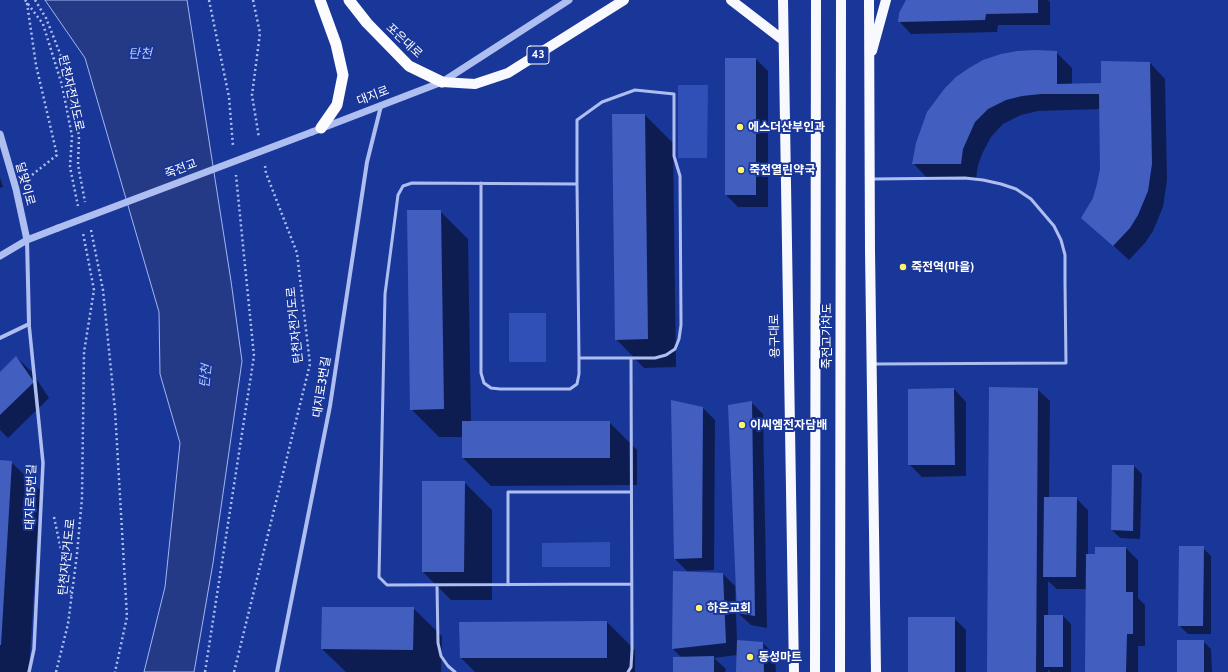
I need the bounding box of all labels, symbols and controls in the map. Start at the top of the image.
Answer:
street label: 포은대로 [383,21,425,61]
water label: 탄천 [128,46,152,62]
road number: 43 [527,46,549,64]
street label: 탄천자전거도로 [55,54,87,132]
street label: 대지로 [355,83,391,109]
place label: 에스더산부인과 [748,120,825,134]
marker: 에스더산부인과 [735,122,745,132]
street label: 죽전교 [163,156,199,182]
street label: 달맞이로 [12,161,38,207]
place label: 죽전열린약국 [749,163,815,177]
marker: 죽전열린약국 [736,165,746,175]
place label: 죽전역(마을) [911,260,974,274]
marker: 죽전역(마을) [898,262,908,272]
street label: 탄천자전거도로 [284,286,306,364]
street label: 죽전고가차도 [820,303,834,369]
street label: 용구대로 [767,314,783,358]
street label: 대지로3번길 [310,355,334,419]
water label: 탄천 [197,363,215,389]
place label: 이씨엠전자담배 [750,418,827,432]
marker: 이씨엠전자담배 [737,420,747,430]
street label: 대지로15번길 [23,464,39,530]
street label: 탄천자전거도로 [56,518,78,596]
place label: 하은교회 [707,601,751,615]
marker: 하은교회 [694,603,704,613]
place label: 동성마트 [758,650,802,664]
marker: 동성마트 [745,652,755,662]

